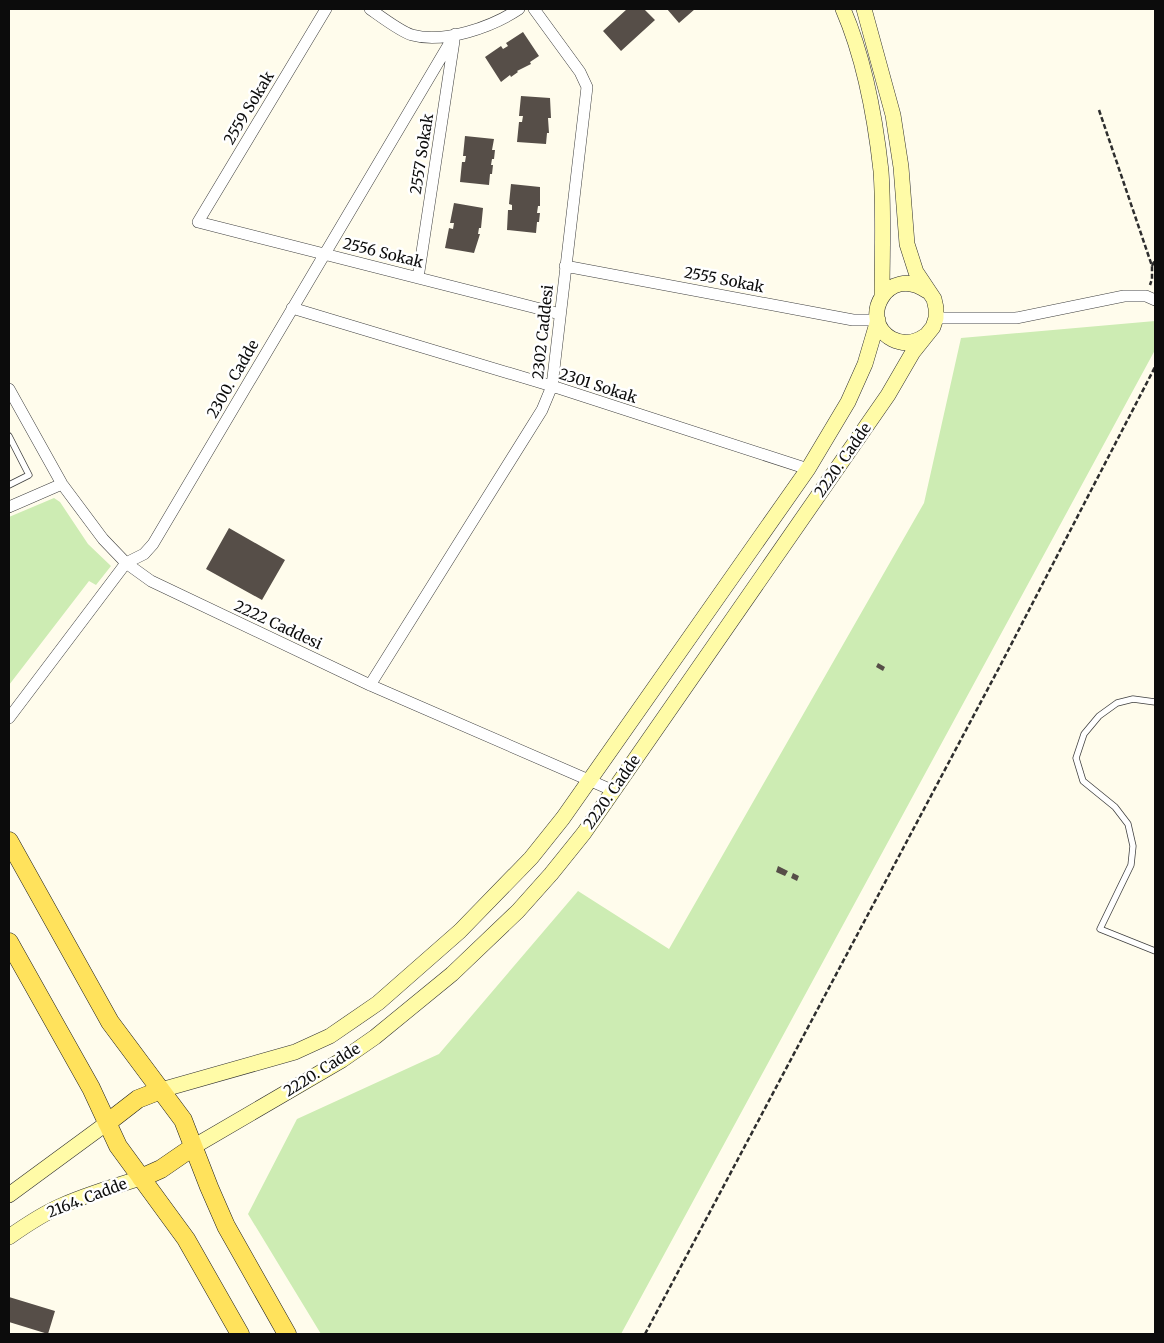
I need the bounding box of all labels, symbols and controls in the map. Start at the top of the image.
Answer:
street label: 2559 Sokak [219,67,278,148]
street label: 2557 Sokak [406,112,437,196]
street label: 2556 Sokak [341,233,426,272]
street label: 2555 Sokak [682,262,766,297]
street label: 2302 Caddesi [528,284,557,380]
street label: 2300. Cadde [203,336,263,421]
street label: 2301 Sokak [557,364,640,407]
street label: 2220. Cadde [810,419,875,501]
street label: 2222 Caddesi [231,596,325,653]
street label: 2220. Cadde [579,751,644,833]
street label: 2220. Cadde [280,1039,364,1101]
street label: 2164. Cadde [44,1174,130,1221]

